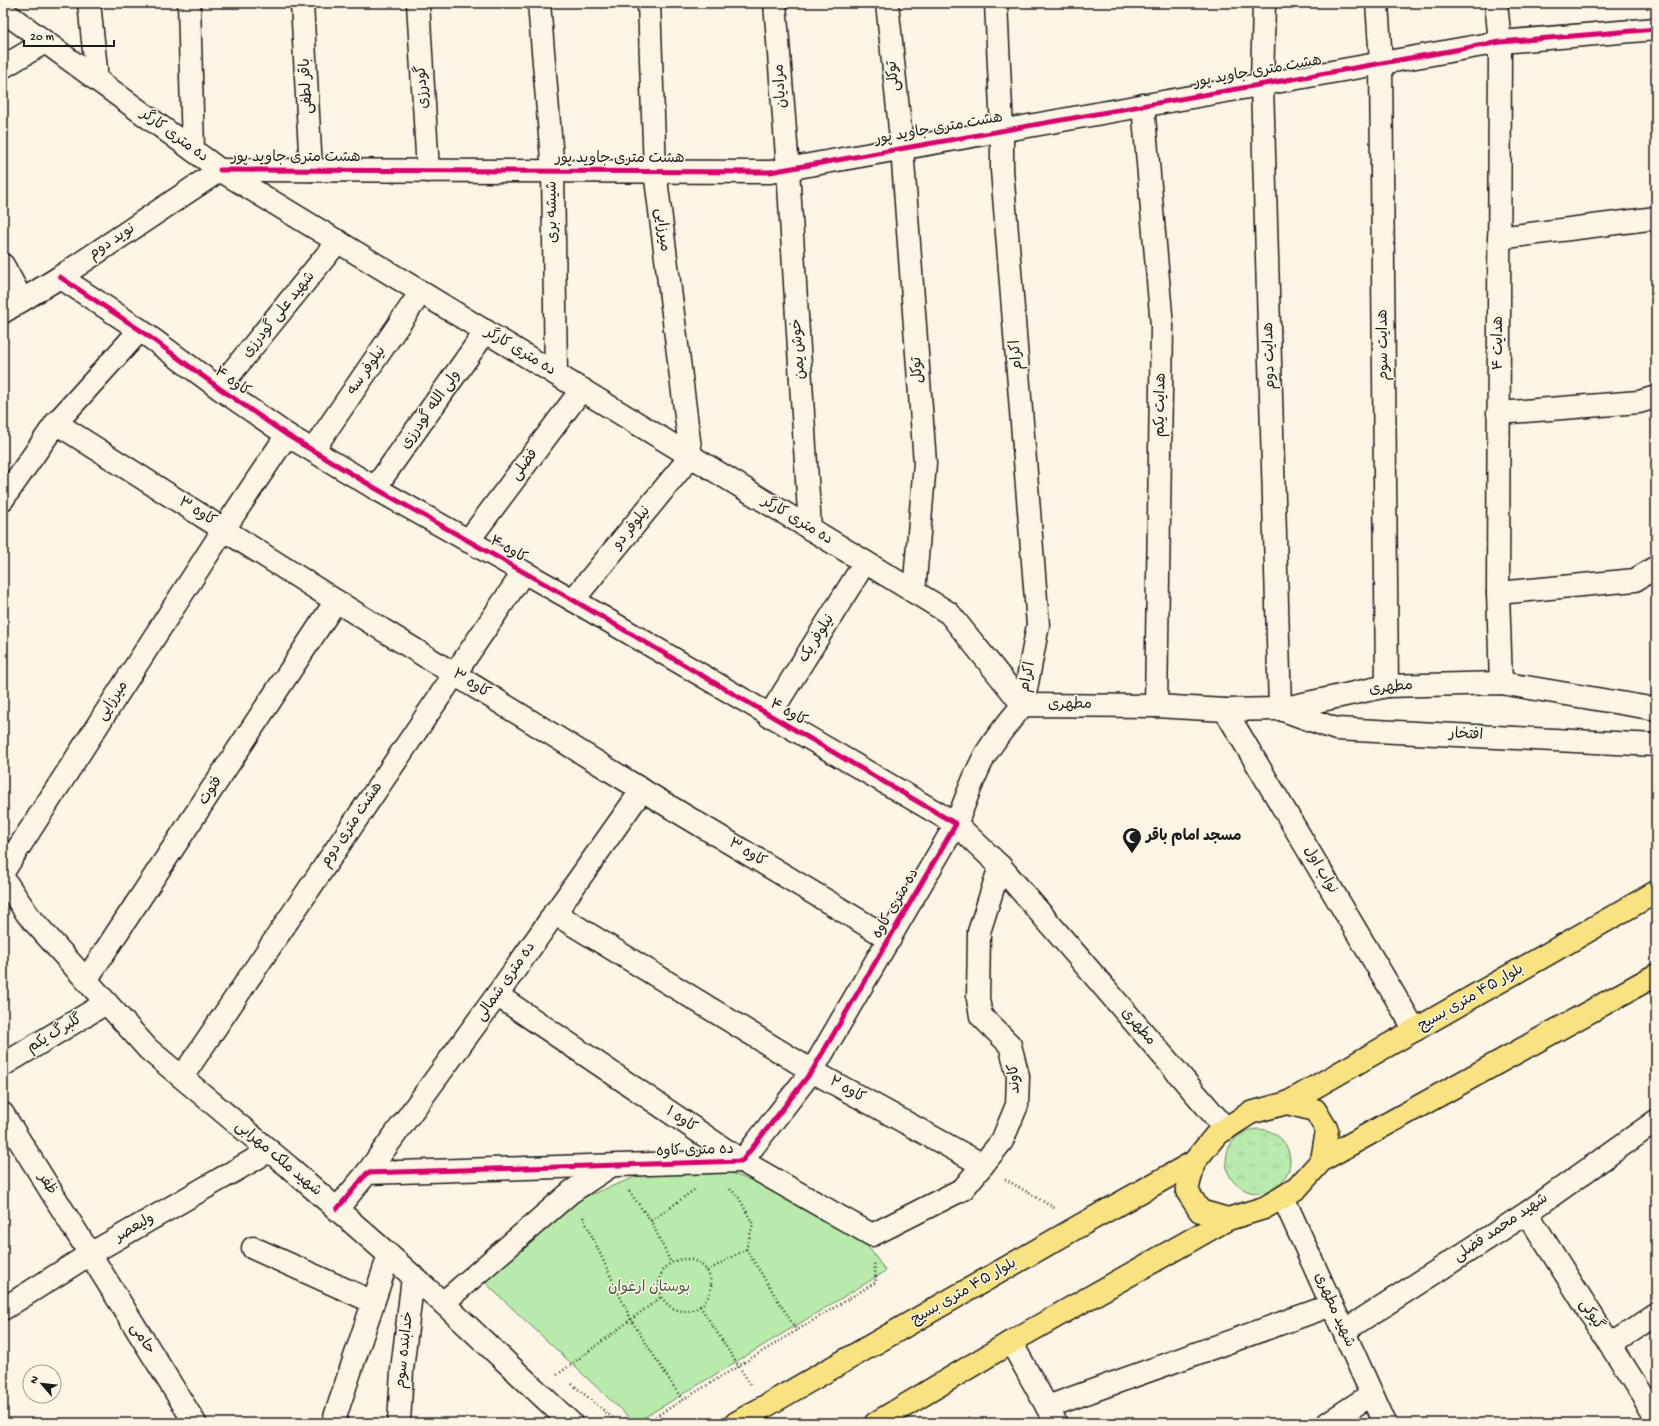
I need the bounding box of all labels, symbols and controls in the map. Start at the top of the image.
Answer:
scale bar [24,22,114,48]
text: 20 m [30,31,55,45]
street label: هشت متری جاوید پور [1192,52,1323,92]
street label: باقر لطفی [297,58,317,114]
street label: توکلی [883,59,905,92]
street label: مرادیان [770,63,792,109]
street label: گودرزی [411,65,433,109]
street label: ده متری کارگر [135,103,213,167]
street label: هشت متری جاوید پور [873,109,1004,149]
street label: هشت متری جاوید پور [230,149,361,167]
street label: هشت متری جاوید پور [554,150,685,168]
street label: شیشه بری [543,181,563,243]
street label: میرزایی [650,207,674,253]
street label: نوید دوم [85,220,139,265]
street label: شهید علی گودرزی [237,267,319,362]
street label: هدایت سوم [1374,309,1395,381]
street label: هدایت ۴ [1490,316,1508,370]
street label: خوش یمن [788,318,810,380]
street label: ده متری کارگر [480,321,560,380]
street label: هدایت دوم [1260,322,1281,390]
street label: اکرام [1007,339,1028,371]
street label: نیلوفر سه [344,343,390,399]
street label: توکل [908,356,928,384]
street label: کاوه ۴ [211,363,253,401]
street label: ولی الله گودرزی [395,366,465,453]
street label: هدایت یکم [1151,373,1172,437]
street label: فضلی [507,446,543,484]
street label: ده متری کارگر [757,490,837,549]
street label: کاوه ۳ [175,494,219,530]
street label: نیلوفر دو [609,503,655,554]
street label: کاوه ۴ [486,532,530,568]
street label: نیلوفر یک [795,611,839,667]
street label: اکرام [1016,660,1041,694]
street label: کاوه ۳ [449,666,493,702]
street label: مطهری [1368,677,1414,699]
street label: میرزایی [94,678,132,724]
street label: کاوه ۴ [766,695,810,731]
street label: مطهری [1048,696,1092,714]
street label: افتخار [1448,725,1483,745]
street label: فتوت [195,773,227,809]
street label: هشت متری دوم [317,779,388,871]
mosque icon: مسجد امام باقر [1121,826,1143,854]
place label: مسجد امام باقر [1144,827,1242,846]
street label: کاوه ۳ [725,835,769,871]
street label: نواب اول [1299,843,1341,897]
street label: ده متری کاوه [869,866,923,942]
street label: ده متری شمالی [472,939,540,1025]
street label: بلوار ۴۵ متری بسیج [1415,960,1527,1036]
street label: مطهری [1117,1004,1159,1050]
street label: گلبرگ یکم [23,1009,86,1058]
street label: کاوند [1005,1063,1025,1095]
street label: کاوه ۲ [826,1073,868,1107]
street label: کاوه ۱ [662,1103,700,1137]
street label: شهید ملک مهرابی [231,1118,325,1200]
street label: ده متری کاوه [656,1141,734,1161]
street label: ظفر [32,1168,61,1198]
street label: شهید محمد فضلی [1450,1190,1552,1266]
street label: ولیعصر [110,1210,158,1247]
street label: بلوار ۴۵ متری بسیج [908,1254,1020,1330]
street label: شهید مطهری [1310,1270,1358,1350]
park label: بوستان ارغوان [608,1279,690,1297]
street label: گیوکی [1575,1295,1609,1334]
street label: خدابنده سوم [392,1310,419,1390]
street label: حامی [125,1320,159,1358]
north arrow [22,1364,62,1404]
text: N [28,1374,42,1386]

